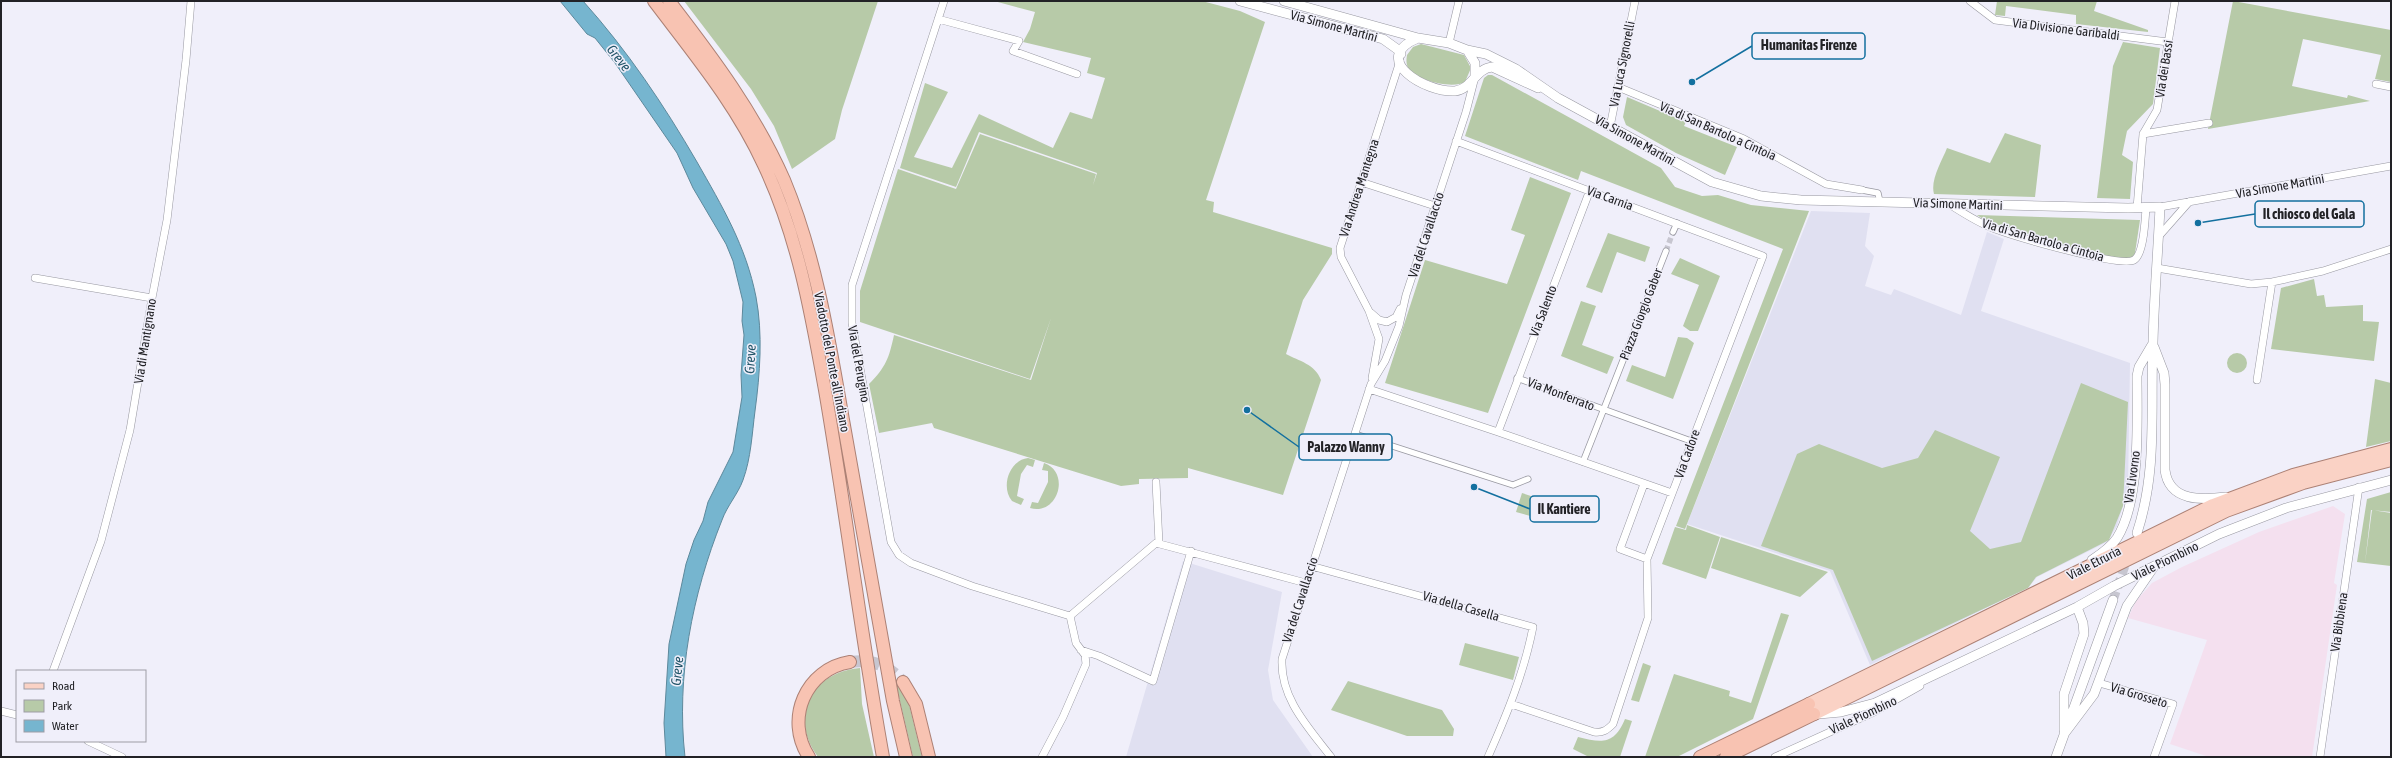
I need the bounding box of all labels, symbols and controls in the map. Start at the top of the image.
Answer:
street label: Via Simone Martini [1289,7,1379,45]
street label: Via Divisione Garibaldi [2012,15,2120,43]
street label: Via Luca Signorelli [1606,20,1638,108]
callout: Humanitas Firenze [1752,33,1865,59]
text: Humanitas Firenze [1761,37,1857,53]
street label: Via dei Bassi [2152,39,2176,99]
water label: Greve [604,42,634,74]
street label: Via di San Bartolo a Cintoia [1657,98,1779,164]
street label: Via Simone Martini [1592,112,1678,168]
street label: Via Andrea Mantegna [1336,137,1382,239]
street label: Via Simone Martini [2235,171,2325,201]
street label: Via Carnia [1585,183,1635,213]
street label: Via del Cavallaccio [1405,190,1447,280]
street label: Via Simone Martini [1913,195,2003,213]
callout: Il chiosco del Gala [2255,201,2364,227]
text: Il chiosco del Gala [2263,206,2356,222]
street label: Via di San Bartolo a Cintoia [1980,215,2106,265]
street label: Piazza Giorgio Gaber [1617,266,1665,362]
street label: Via Salento [1526,283,1560,339]
street label: Viadotto del Ponte all'Indiano [811,291,853,433]
street label: Via di Mantignano [131,297,159,385]
street label: Via del Perugino [845,324,873,404]
water label: Greve [741,344,759,374]
street label: Via Monferrato [1525,374,1597,414]
street label: Via Cadore [1671,427,1703,481]
callout: Palazzo Wanny [1299,434,1392,460]
text: Palazzo Wanny [1307,439,1385,455]
street label: Via Livorno [2121,450,2143,504]
callout: Il Kantiere [1530,496,1599,522]
text: Il Kantiere [1537,501,1591,517]
street label: Viale Piombino [2129,538,2201,584]
street label: Viale Etruria [2064,543,2124,583]
street label: Via del Cavallaccio [1279,555,1321,645]
street label: Via della Casella [1421,588,1501,624]
street label: Via Bibbiena [2327,591,2351,653]
water label: Greve [668,656,686,686]
legend [16,670,146,742]
text: Road [52,679,75,693]
street label: Via Grosseto [2109,679,2169,711]
street label: Viale Piombino [1827,693,1899,737]
text: Park [52,699,73,713]
text: Water [52,719,79,733]

